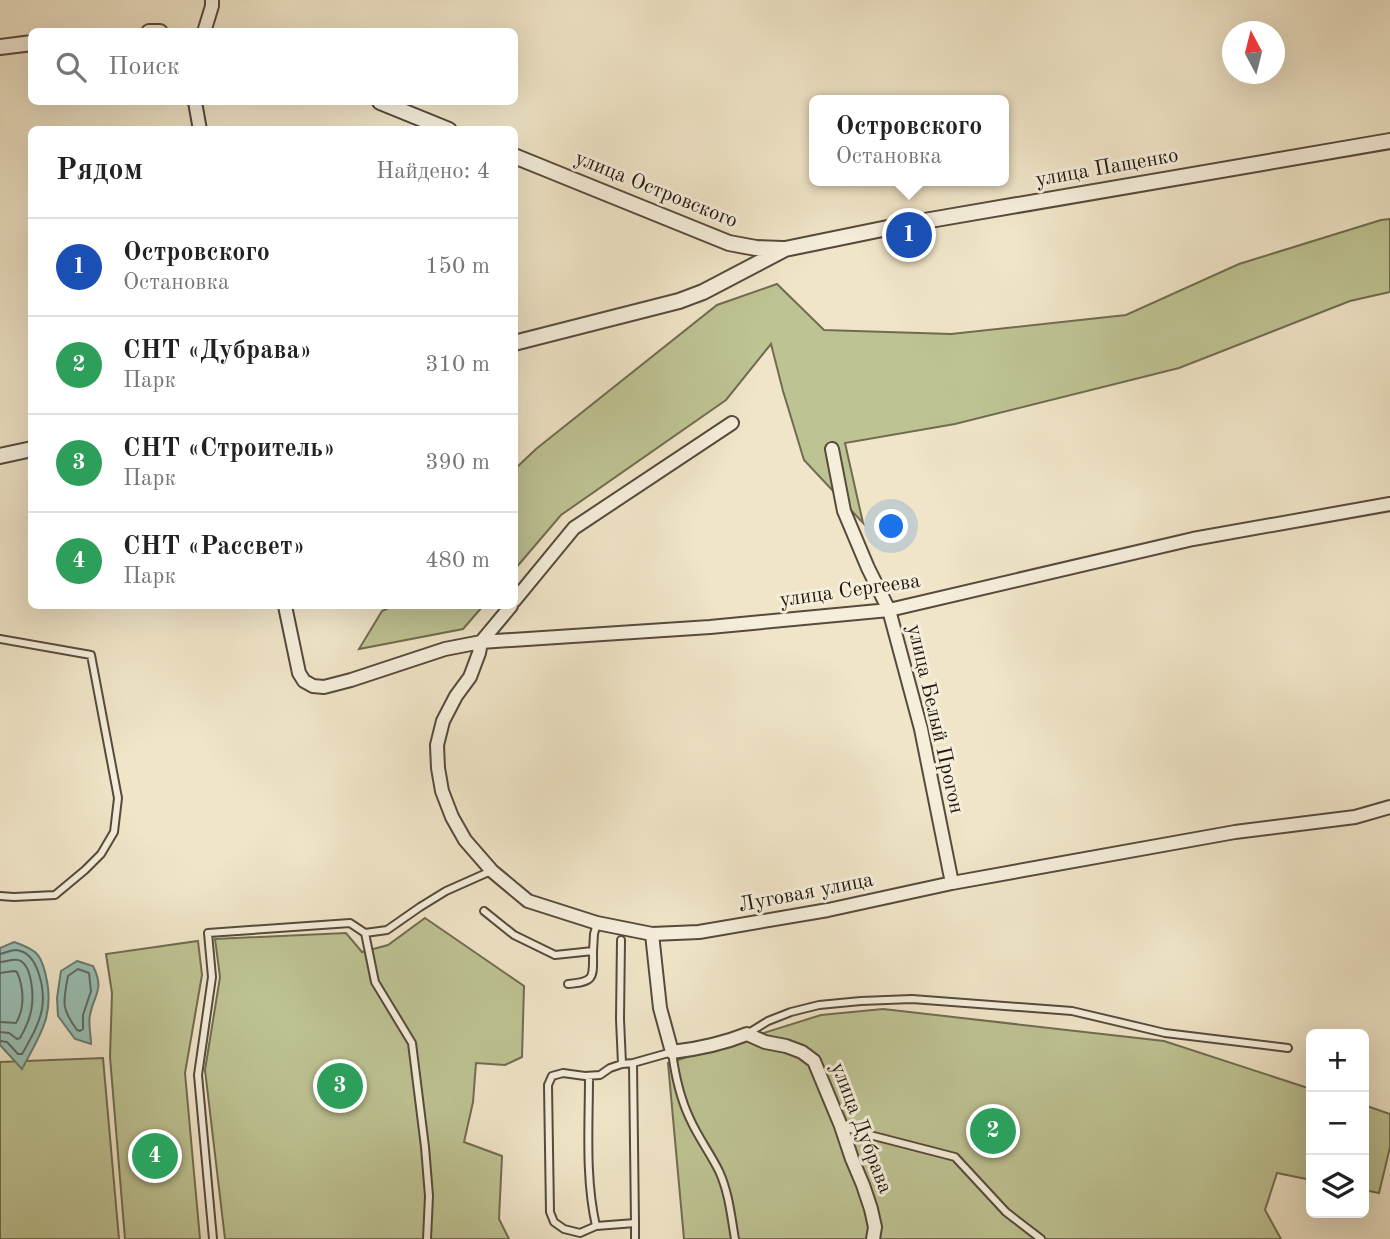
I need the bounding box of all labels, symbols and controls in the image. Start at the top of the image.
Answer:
north arrow [1222,21,1285,84]
search box [28,28,518,105]
icon: search [52,48,90,86]
text: Поиск [108,54,180,80]
popup [809,95,1009,186]
text: Островского [836,114,982,140]
text: Остановка [836,145,942,168]
street label: улица Пащенко [1034,145,1180,191]
street label: улица Островского [572,148,740,232]
text: Рядом [56,156,143,186]
text: Найдено: 4 [376,160,490,183]
pin: 1 [886,209,932,261]
text: Островского [123,240,270,266]
text: 1 [72,255,86,278]
text: 150 m [425,255,490,278]
text: Остановка [123,271,229,294]
text: СНТ «Дубрава» [123,338,312,364]
text: 2 [72,353,86,376]
text: 310 m [425,353,490,376]
text: Парк [123,369,176,392]
text: СНТ «Строитель» [123,436,335,462]
text: 3 [72,451,86,474]
text: 390 m [425,451,490,474]
text: Парк [123,467,176,490]
your location [874,509,908,543]
text: СНТ «Рассвет» [123,534,305,560]
text: 4 [72,549,86,572]
text: 480 m [425,549,490,572]
text: Парк [123,565,176,588]
street label: улица Сергеева [778,571,922,611]
street label: улица Белый Прогон [903,622,967,816]
street label: Луговая улица [737,870,875,916]
map controls [1306,1029,1369,1218]
button: + [1306,1029,1369,1092]
pin: 3 [317,1060,363,1112]
street label: улица Дубрава [826,1060,896,1196]
button: − [1306,1092,1369,1155]
pin: 2 [970,1105,1016,1157]
pin: 4 [132,1130,178,1182]
button: layers [1306,1155,1369,1218]

